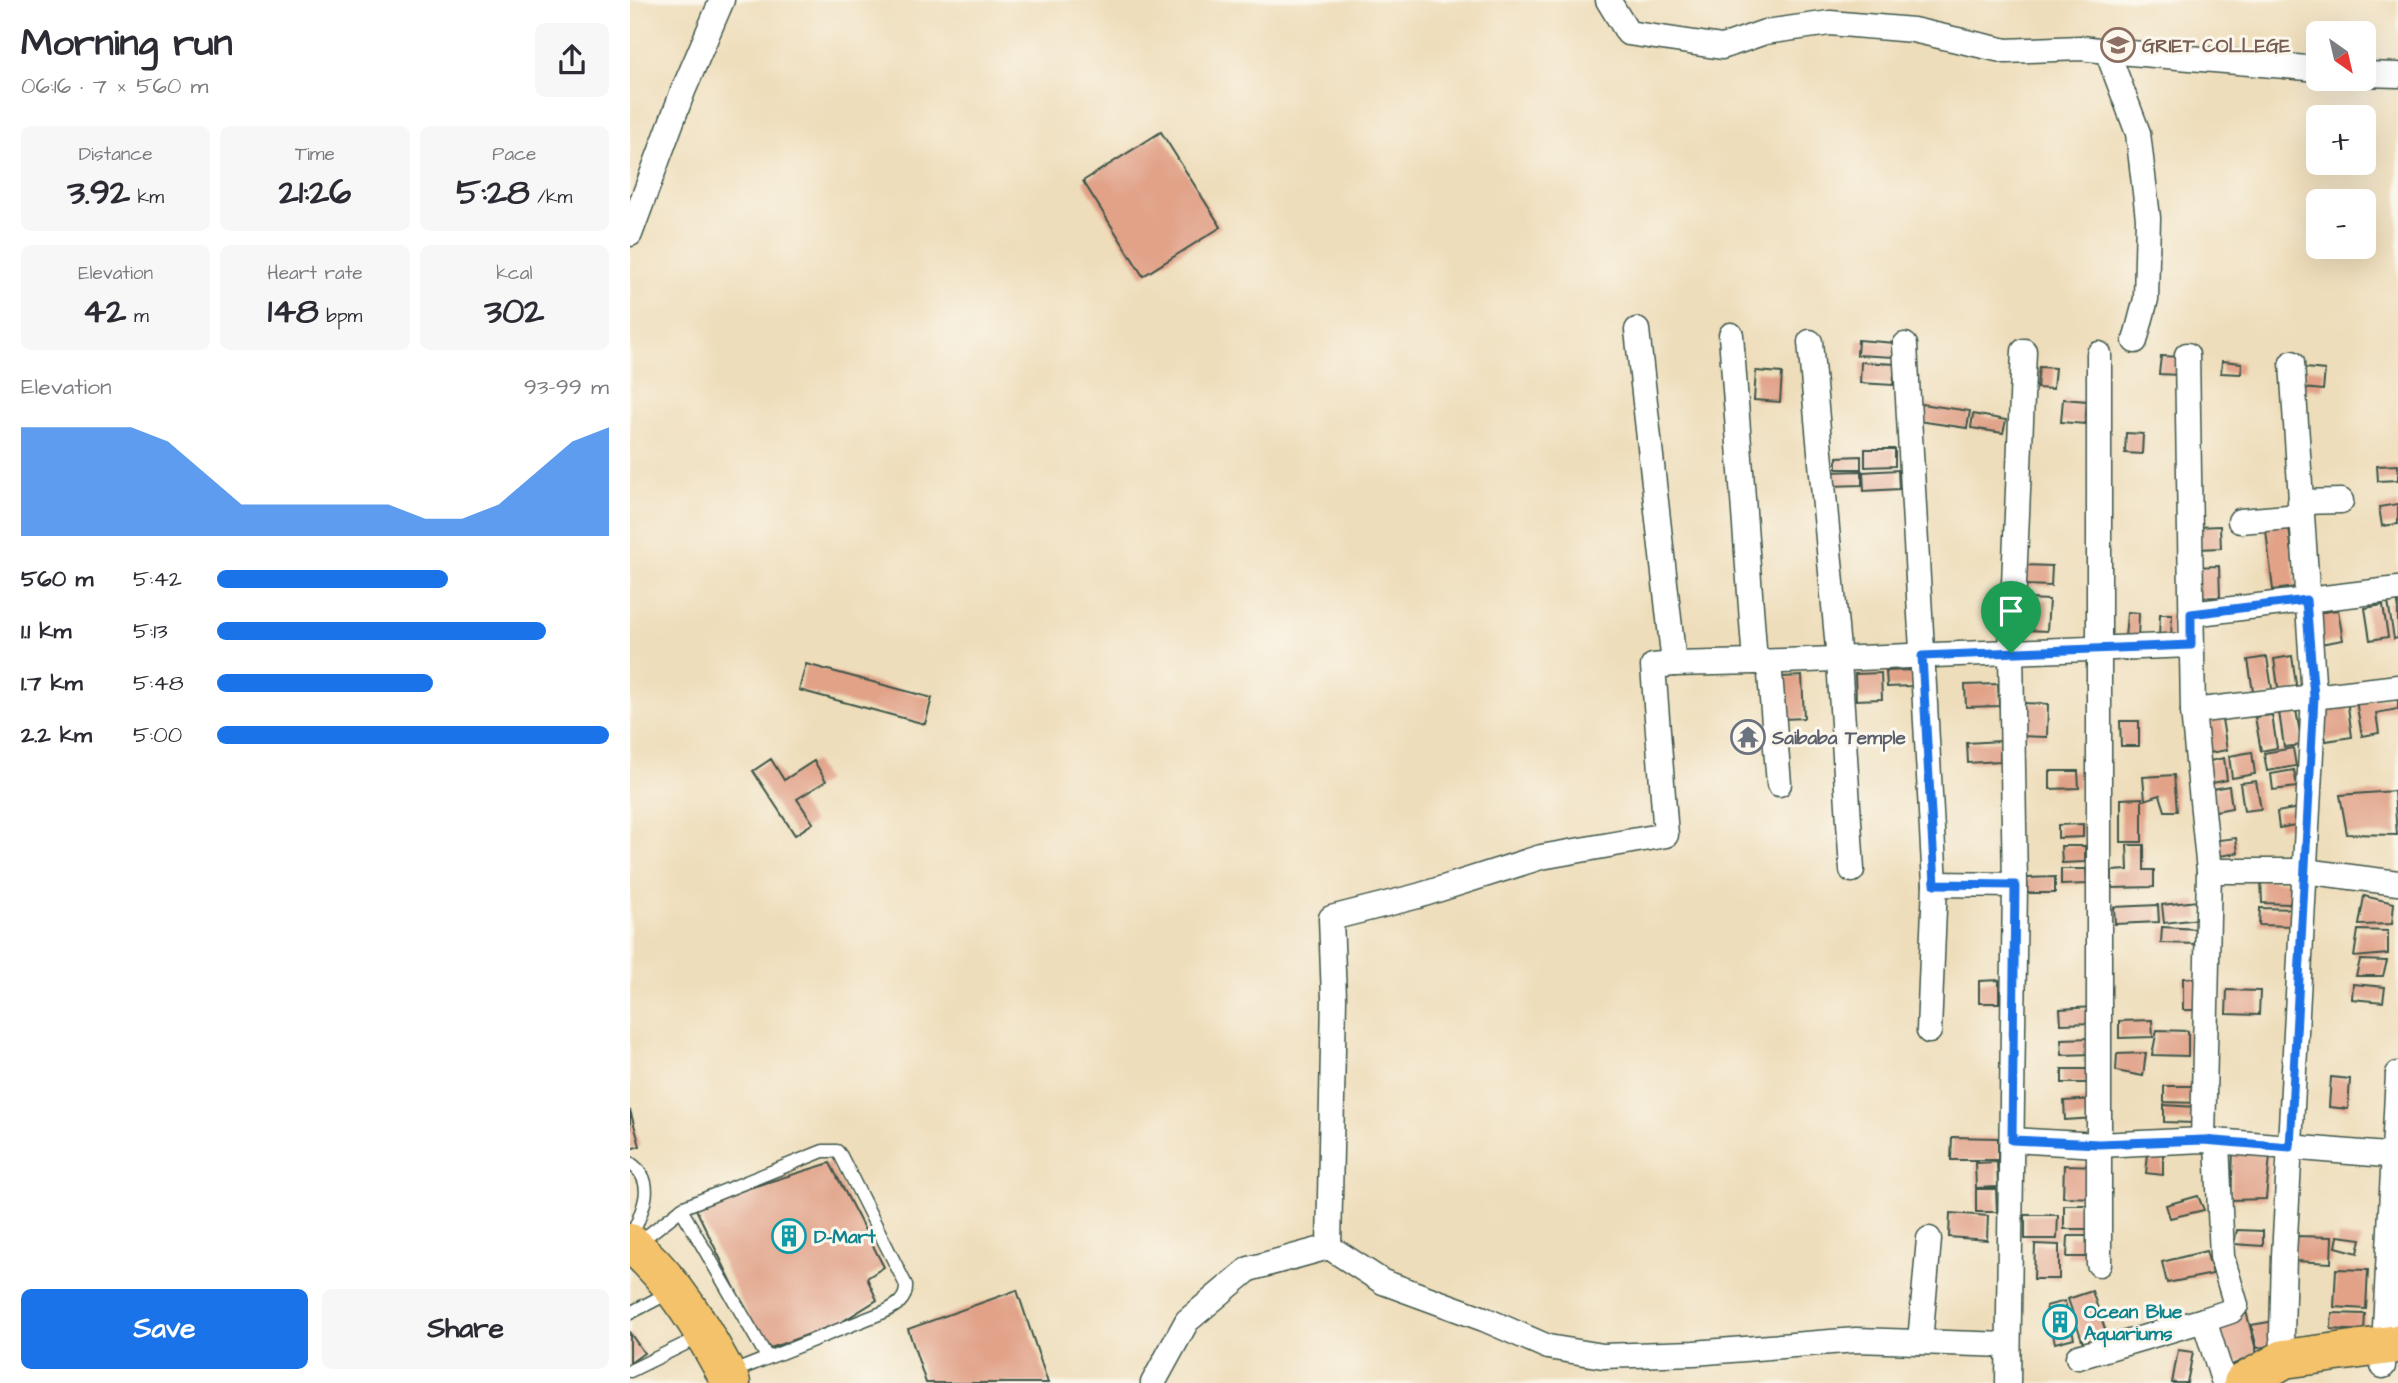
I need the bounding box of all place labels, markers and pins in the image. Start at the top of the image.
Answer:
school or university icon: GRIET COLLEGE [2099,26,2137,64]
place label: GRIET COLLEGE [2142,33,2291,60]
pin [1981,581,2041,653]
temple icon: Saibaba Temple [1729,718,1767,756]
place label: Saibaba Temple [1771,725,1907,752]
building icon: D-Mart [770,1217,808,1255]
place label: D-Mart [814,1224,876,1251]
place label: Ocean Blue Aquariums [2084,1299,2183,1348]
building icon: Ocean Blue Aquariums [2041,1303,2079,1341]

